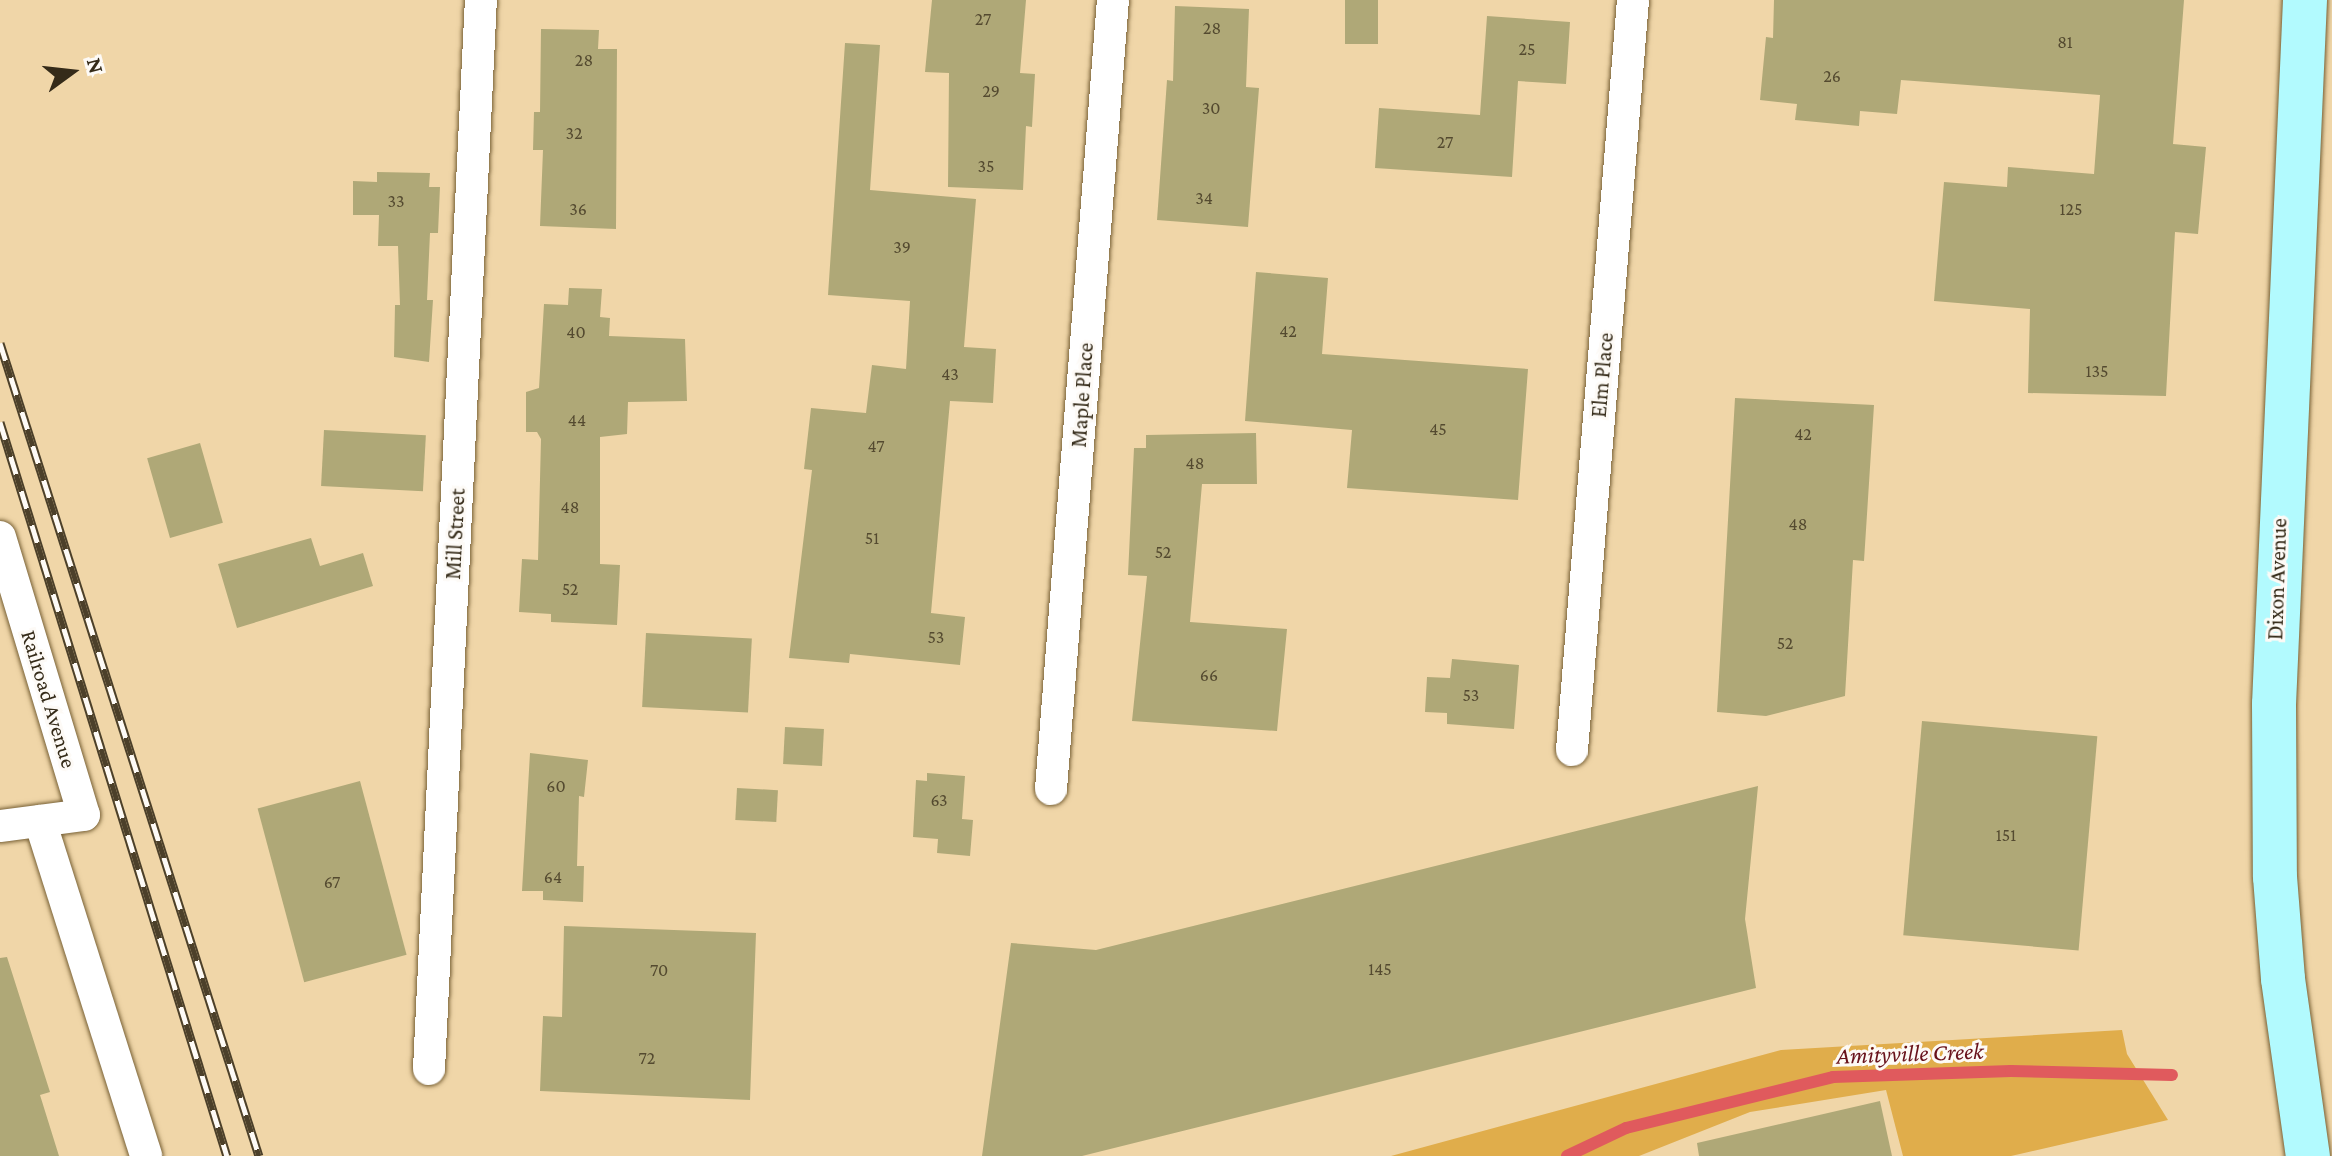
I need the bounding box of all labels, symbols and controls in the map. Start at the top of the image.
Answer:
house number: 27 [975,8,991,30]
house number: 28 [1203,17,1221,39]
house number: 81 [2057,31,2073,53]
north arrow [32,32,112,112]
house number: 25 [1518,38,1536,60]
house number: 28 [575,49,593,71]
text: N [82,55,110,76]
house number: 26 [1823,65,1841,87]
house number: 29 [982,80,1000,102]
house number: 30 [1202,97,1220,119]
house number: 32 [565,122,583,144]
house number: 27 [1437,131,1453,153]
house number: 35 [977,155,995,177]
house number: 34 [1195,187,1213,209]
house number: 33 [388,190,404,212]
house number: 36 [569,198,587,220]
house number: 125 [2059,198,2083,220]
house number: 39 [893,236,911,258]
house number: 42 [1279,320,1297,342]
house number: 40 [566,321,586,343]
street label: Elm Place [1585,331,1619,419]
street label: Maple Place [1065,342,1099,448]
house number: 135 [2085,360,2109,382]
house number: 43 [941,363,959,385]
house number: 44 [568,409,586,431]
house number: 45 [1429,418,1447,440]
house number: 42 [1794,423,1812,445]
house number: 47 [867,435,885,457]
house number: 48 [1186,452,1204,474]
street label: Mill Street [439,488,471,580]
house number: 48 [561,496,579,518]
house number: 48 [1789,513,1807,535]
street label: Dixon Avenue [2262,518,2292,640]
house number: 51 [865,527,879,549]
house number: 52 [1155,541,1171,563]
house number: 52 [562,578,578,600]
house number: 53 [928,626,944,648]
street label: Railroad Avenue [16,627,82,771]
house number: 52 [1777,632,1793,654]
house number: 66 [1200,664,1218,686]
house number: 53 [1463,684,1479,706]
house number: 60 [546,775,566,797]
house number: 63 [930,789,948,811]
house number: 151 [1996,824,2016,846]
house number: 64 [544,866,562,888]
house number: 67 [324,871,340,893]
house number: 145 [1368,958,1392,980]
house number: 70 [650,959,668,981]
water label: Amityville Creek [1836,1036,1984,1070]
house number: 72 [639,1047,655,1069]

